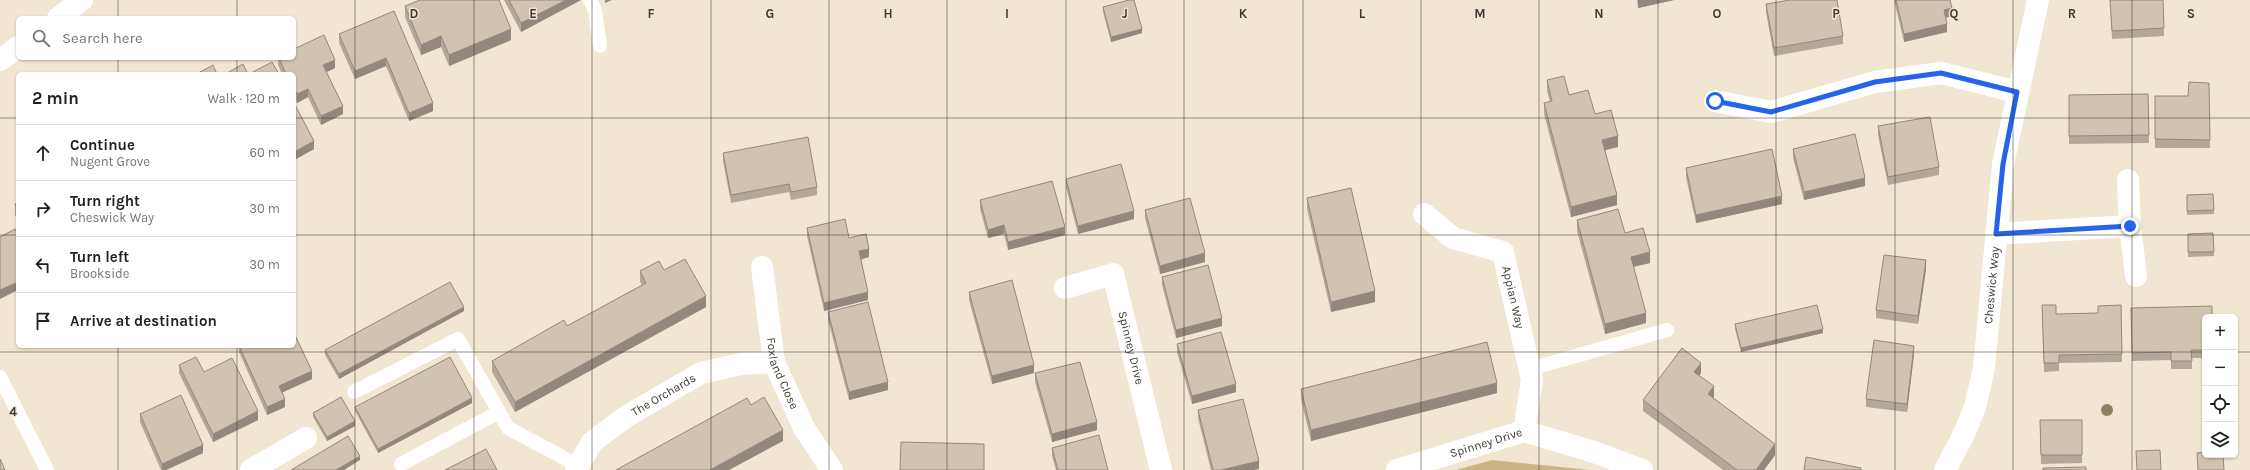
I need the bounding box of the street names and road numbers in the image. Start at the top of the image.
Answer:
street label: Cheswick Way [1981,245,2002,325]
street label: Appian Way [1499,265,1527,330]
street label: Spinney Drive [1115,310,1147,386]
street label: Foxland Close [764,337,802,411]
street label: The Orchards [629,371,698,419]
street label: Spinney Drive [1448,425,1524,460]

